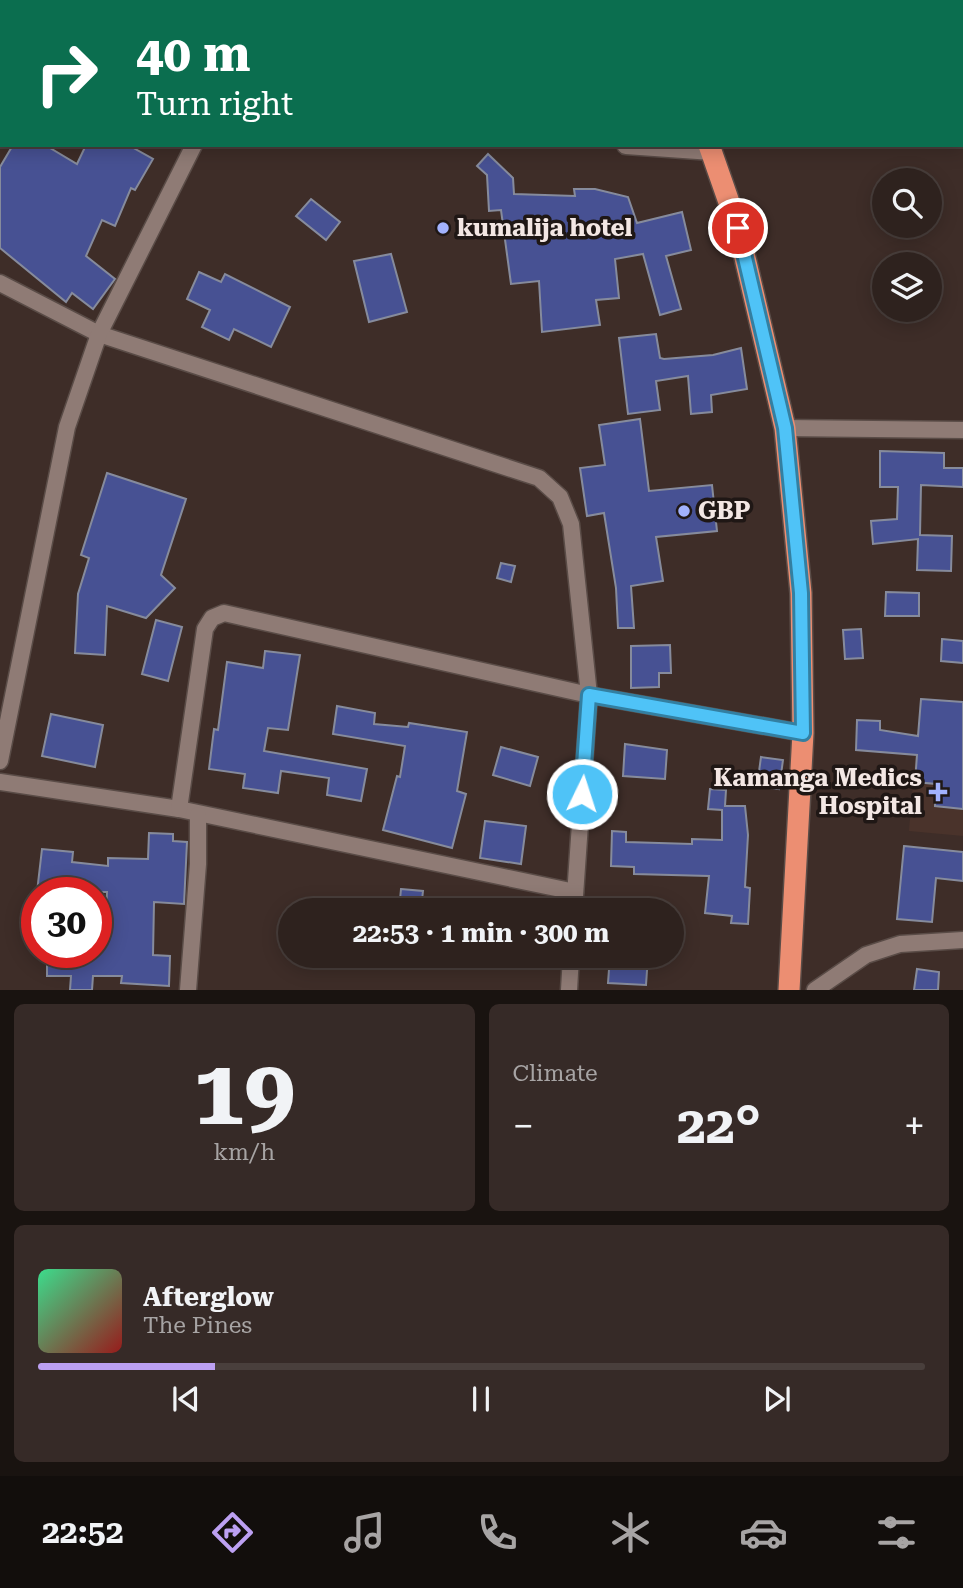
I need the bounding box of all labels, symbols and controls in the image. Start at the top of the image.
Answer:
text: 40 m [136,26,251,83]
icon: right [21,28,112,119]
text: Turn right [136,85,293,123]
map controls [872,168,942,322]
button: search [872,168,942,238]
pin [708,198,768,258]
icon: arrive [719,209,757,247]
place label: kumalija hotel [457,214,633,242]
marker: kumalija hotel [435,220,451,236]
button: layers [872,252,942,322]
place label: GBP [698,497,751,525]
marker: GBP [676,503,692,519]
position arrow [545,757,619,831]
place label: Kamanga Medics Hospital [714,764,922,820]
marker: Kamanga Medics Hospital [928,782,948,802]
speed limit sign: 30 [21,877,112,968]
text: 22:53 · 1 min · 300 m [353,918,609,948]
text: 19 [193,1040,295,1146]
text: Climate [513,1060,598,1087]
text: 22° [677,1095,761,1156]
text: − [513,1104,534,1148]
text: + [904,1104,925,1148]
text: km/h [213,1139,275,1166]
text: Afterglow [143,1282,274,1312]
text: The Pines [143,1312,252,1339]
icon: previous [167,1380,205,1418]
icon: pause [462,1380,500,1418]
icon: next [758,1380,796,1418]
icon: directions [208,1508,257,1557]
icon: music [340,1508,389,1557]
icon: phone [473,1508,522,1557]
icon: climate [606,1508,655,1557]
icon: car [739,1508,788,1557]
icon: filters [872,1508,921,1557]
text: 22:52 [42,1513,124,1551]

